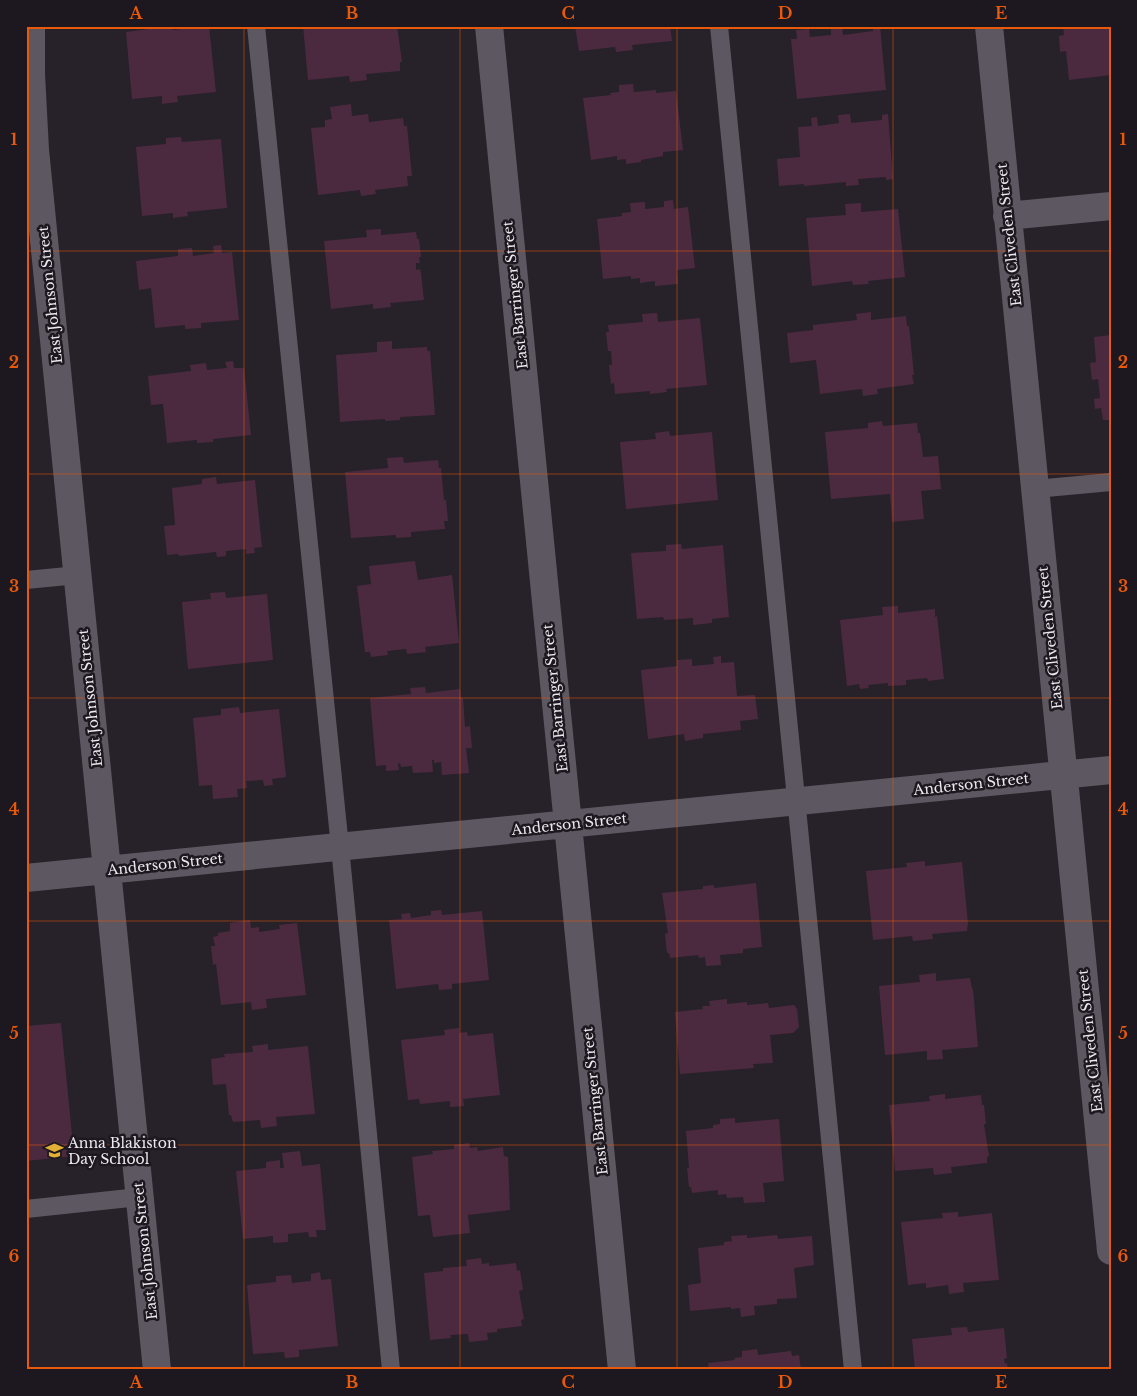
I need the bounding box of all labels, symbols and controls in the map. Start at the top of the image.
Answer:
text: A [129,3,144,23]
text: B [346,3,359,23]
text: C [561,3,575,23]
text: D [778,3,792,23]
text: E [995,3,1007,23]
text: 1 [11,129,18,149]
text: 1 [1120,129,1127,149]
street label: East Cliveden Street [992,162,1025,307]
street label: East Barringer Street [498,219,532,370]
street label: East Johnson Street [34,225,66,365]
text: 2 [9,352,19,372]
text: 2 [1118,352,1128,372]
street label: East Cliveden Street [1033,565,1066,710]
text: 3 [9,576,19,596]
text: 3 [1118,576,1128,596]
street label: East Barringer Street [538,622,572,773]
street label: East Johnson Street [74,628,106,768]
street label: Anderson Street [911,769,1030,799]
text: 4 [9,799,19,819]
text: 4 [1118,799,1128,819]
street label: Anderson Street [509,809,628,839]
street label: Anderson Street [105,849,224,879]
street label: East Cliveden Street [1073,968,1106,1113]
text: 5 [9,1023,19,1043]
text: 5 [1118,1023,1128,1043]
street label: East Barringer Street [578,1025,612,1176]
place label: Anna Blakiston Day School [67,1134,177,1168]
school or university icon: Anna Blakiston Day School [44,1141,64,1161]
street label: East Johnson Street [129,1181,161,1321]
text: 6 [9,1246,20,1266]
text: 6 [1118,1246,1129,1266]
text: A [129,1372,144,1392]
text: B [346,1372,359,1392]
text: C [561,1372,575,1392]
text: D [778,1372,792,1392]
text: E [995,1372,1007,1392]

